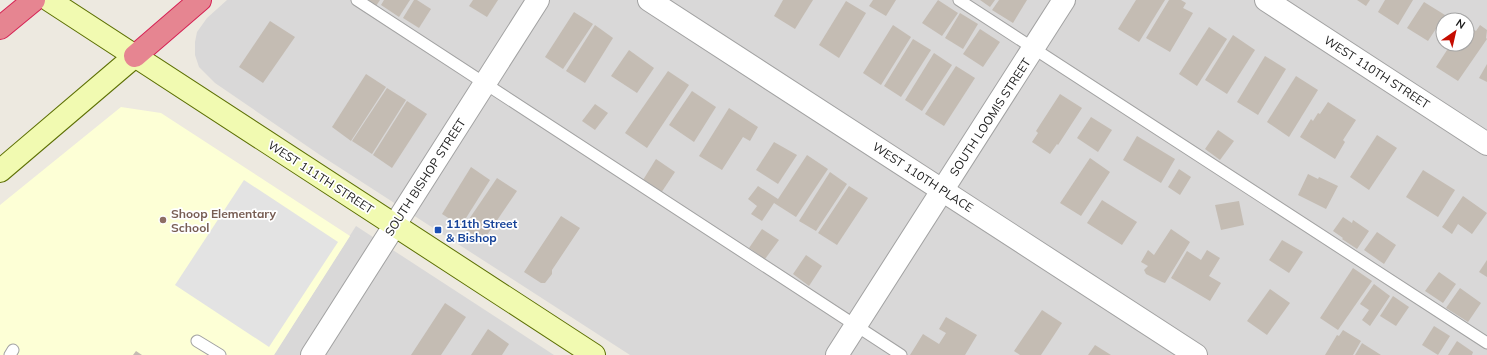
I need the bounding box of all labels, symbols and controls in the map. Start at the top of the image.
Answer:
north arrow [1435,12,1475,52]
text: N [1453,16,1468,32]
street label: WEST 110TH STREET [1321,32,1433,112]
street label: SOUTH LOOMIS STREET [946,55,1034,179]
street label: SOUTH BISHOP STREET [381,115,469,239]
street label: WEST 111TH STREET [265,137,377,217]
street label: WEST 110TH PLACE [870,139,976,215]
place label: Shoop Elementary School [171,206,276,235]
marker: Shoop Elementary School [158,215,168,225]
place label: 111th Street & Bishop [446,216,518,245]
marker: 111th Street & Bishop [433,225,443,235]

